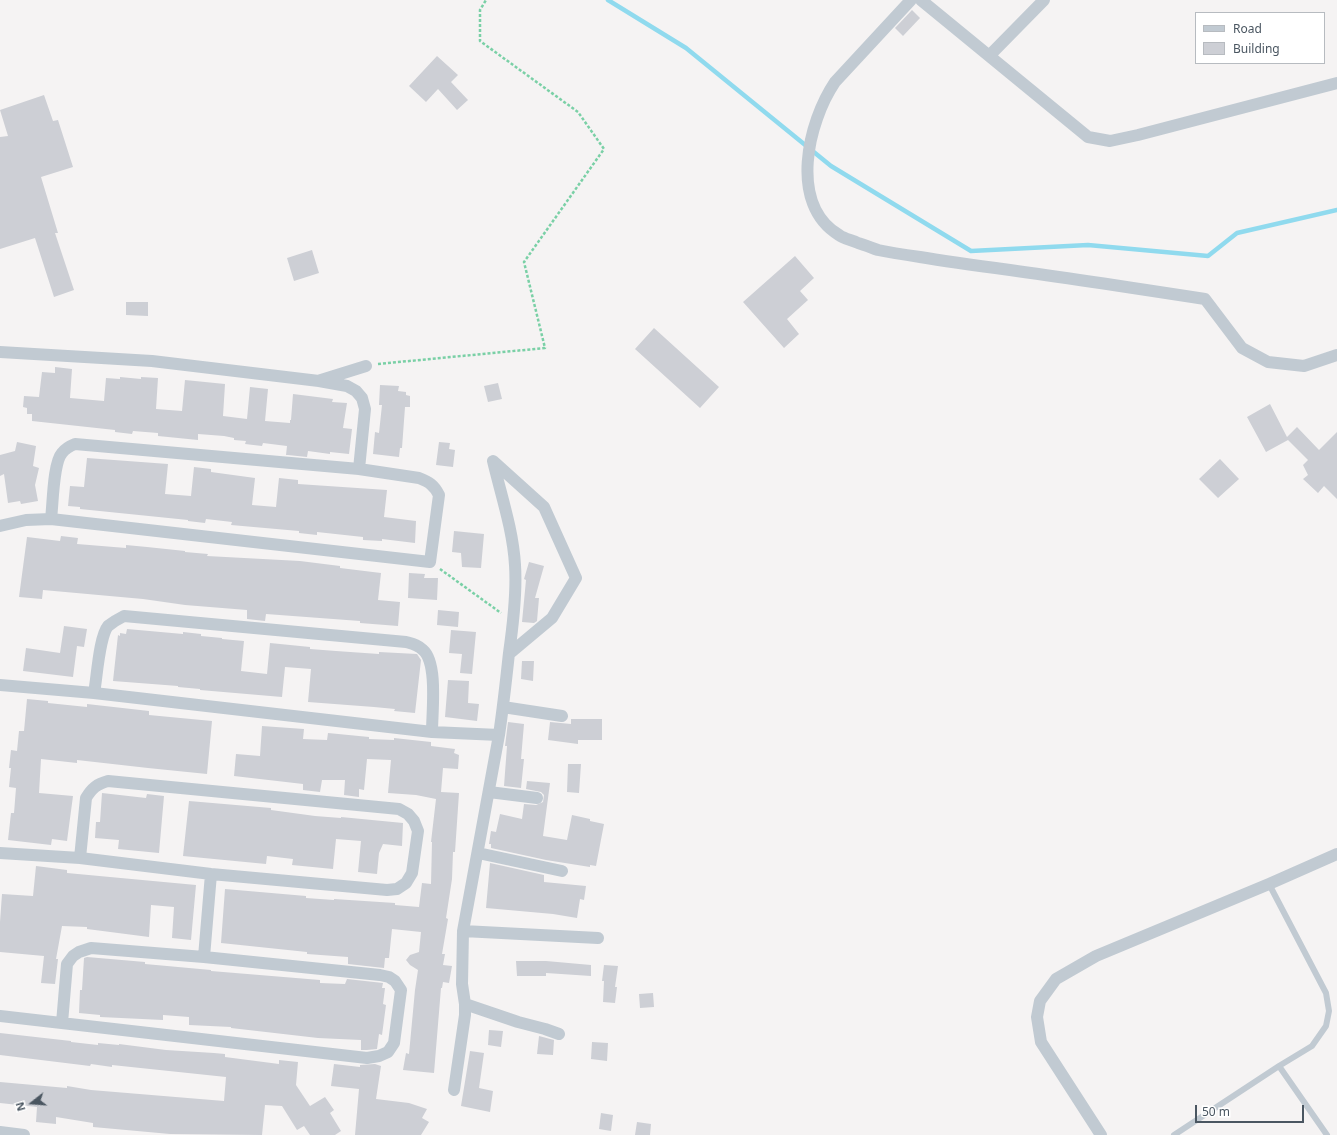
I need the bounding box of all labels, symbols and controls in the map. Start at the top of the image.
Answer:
legend [1195,12,1325,64]
text: Road [1233,20,1262,37]
text: Building [1233,40,1280,57]
north arrow [12,1083,52,1123]
scale bar [1197,1097,1306,1123]
text: N [12,1100,29,1113]
text: 50 m [1202,1103,1230,1120]

